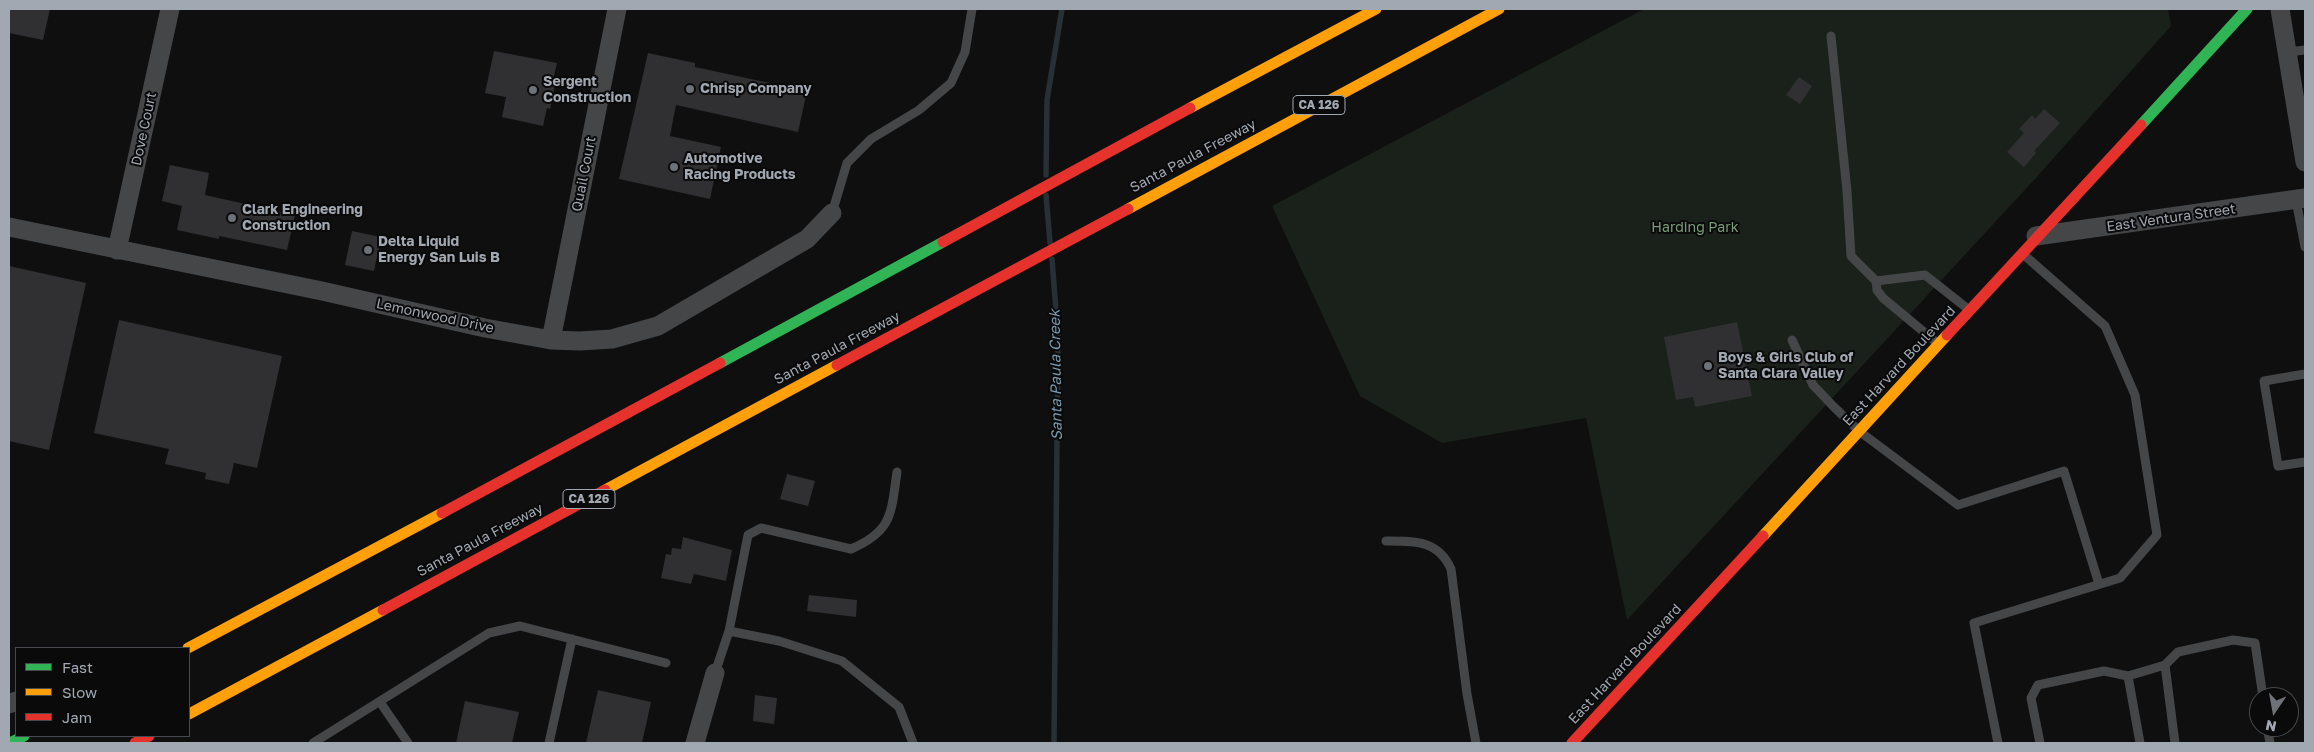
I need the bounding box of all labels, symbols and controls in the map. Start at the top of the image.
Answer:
place label: Sergent Construction [543,74,631,106]
place label: Chrisp Company [700,81,812,97]
marker: Chrisp Company [684,83,696,95]
marker: Sergent Construction [527,84,539,96]
street label: Dove Court [128,91,160,167]
road number: CA 126 [1293,96,1345,114]
street label: Santa Paula Freeway [1127,116,1259,196]
street label: Quail Court [568,135,600,213]
place label: Automotive Racing Products [684,151,796,184]
marker: Automotive Racing Products [668,161,680,173]
street label: East Ventura Street [2105,201,2237,235]
place label: Clark Engineering Construction [242,202,363,234]
marker: Clark Engineering Construction [226,212,238,224]
park label: Harding Park [1651,220,1739,236]
place label: Delta Liquid Energy San Luis B [378,234,500,266]
marker: Delta Liquid Energy San Luis B [362,244,374,256]
street label: Lemonwood Drive [375,295,495,337]
street label: East Harvard Boulevard [1839,303,1959,429]
street label: Santa Paula Freeway [771,308,903,388]
water label: Santa Paula Creek [1046,309,1066,441]
place label: Boys & Girls Club of Santa Clara Valley [1718,350,1853,382]
marker: Boys & Girls Club of Santa Clara Valley [1702,360,1714,372]
road number: CA 126 [563,489,615,508]
street label: Santa Paula Freeway [414,500,546,580]
street label: East Harvard Boulevard [1565,601,1685,727]
legend [15,647,190,737]
text: Fast [62,658,93,676]
text: Slow [62,683,97,701]
north arrow [2249,687,2299,737]
text: Jam [62,708,92,726]
text: N [2264,717,2278,736]

